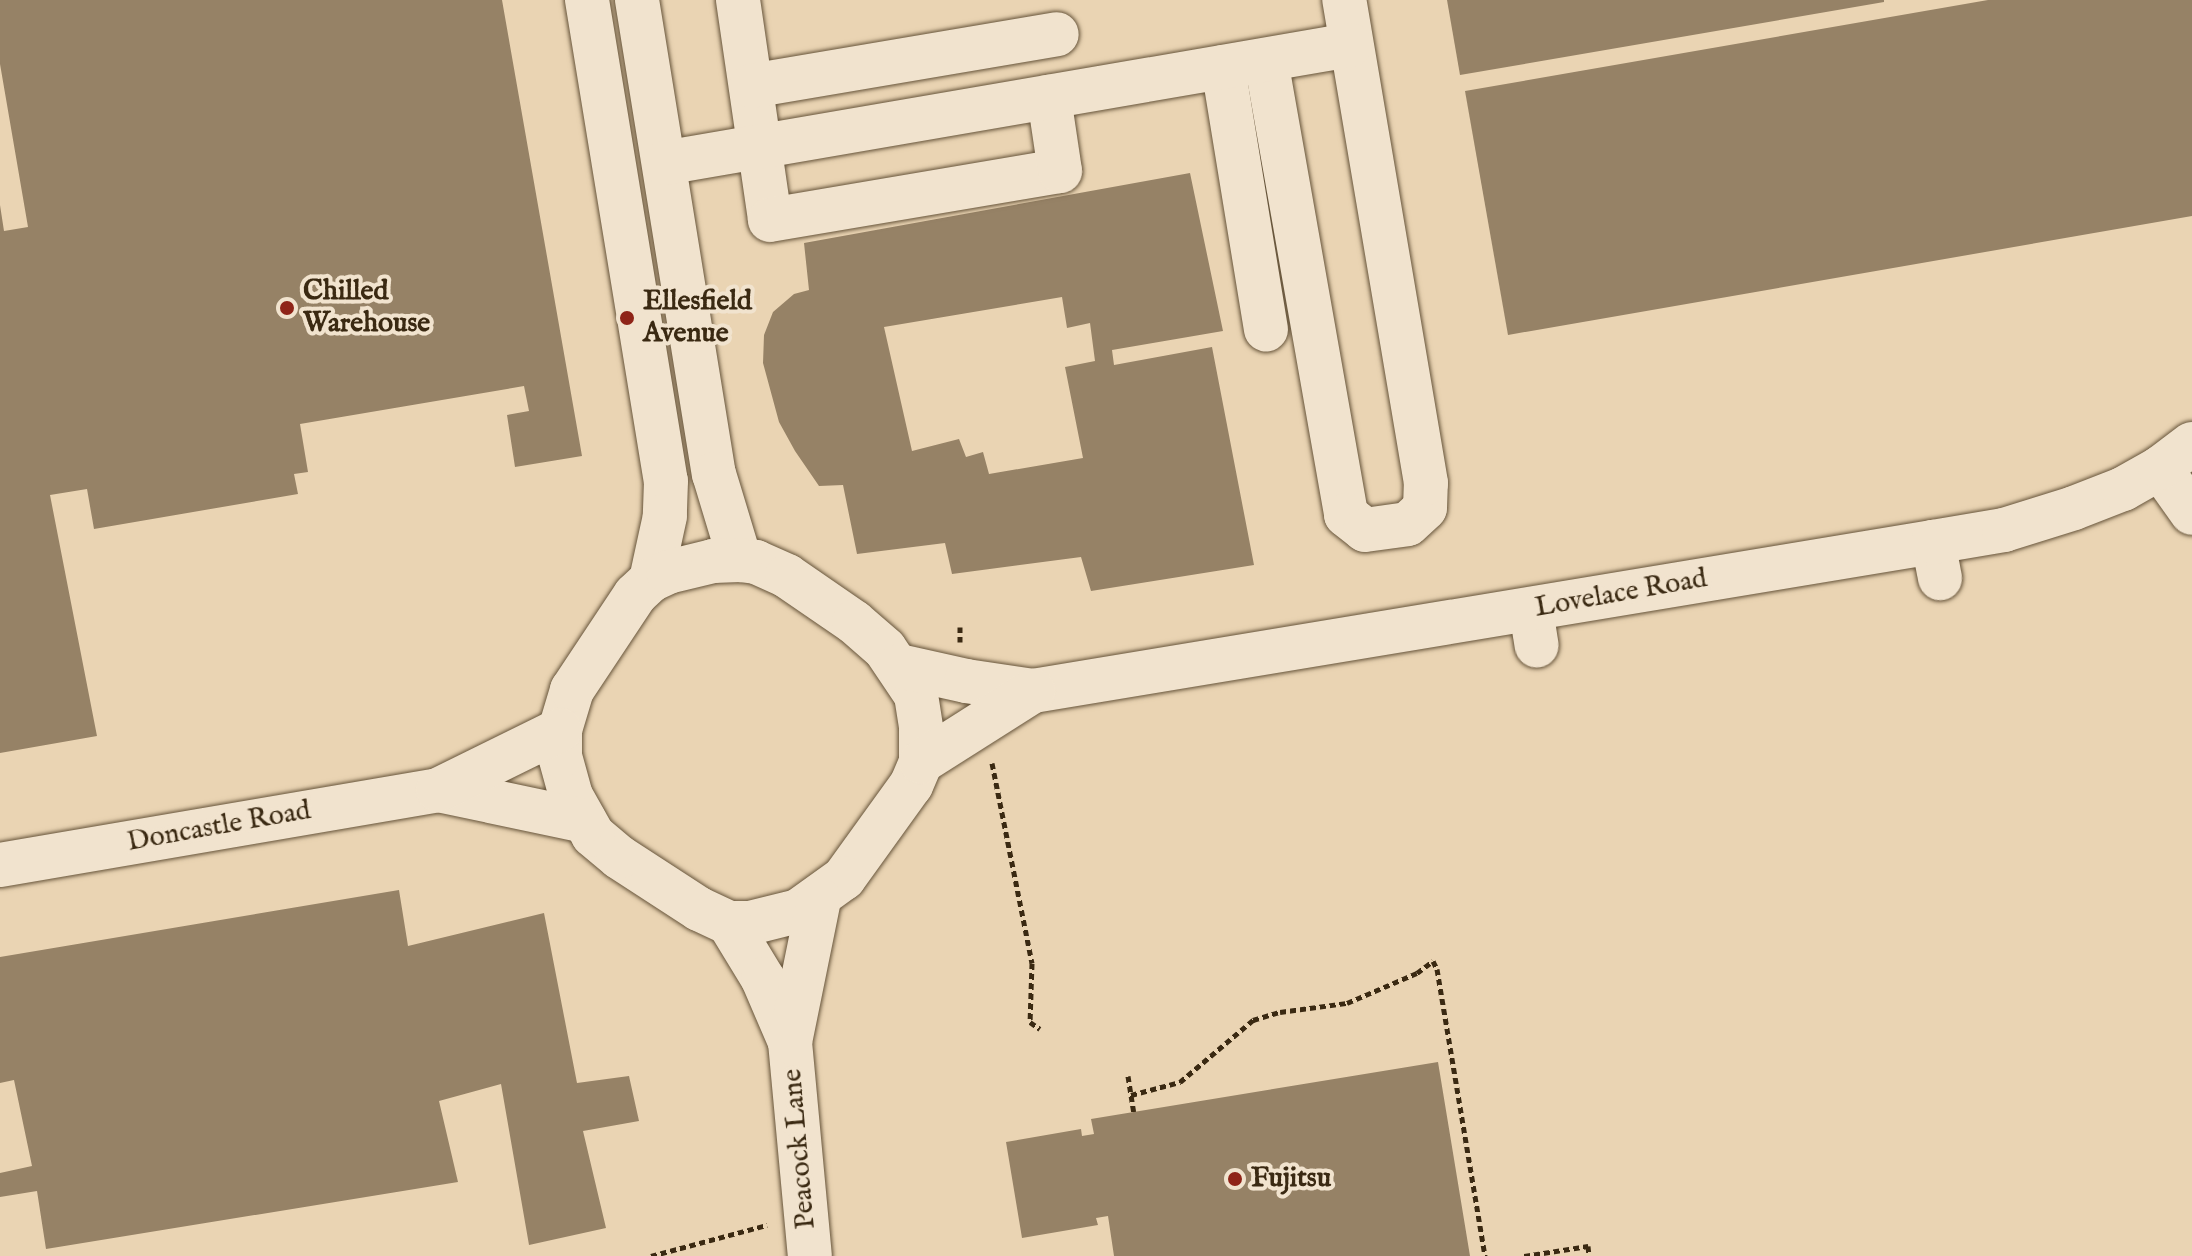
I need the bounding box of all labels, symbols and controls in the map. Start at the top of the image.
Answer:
place label: Chilled Warehouse [303,275,430,341]
place label: Ellesfield Avenue [643,285,752,351]
marker: Chilled Warehouse [278,299,296,317]
marker: Ellesfield Avenue [618,309,636,327]
street label: Lovelace Road [1532,562,1710,626]
street label: Doncastle Road [125,794,313,860]
street label: Peacock Lane [776,1067,824,1231]
place label: Fujitsu [1251,1162,1331,1196]
marker: Fujitsu [1226,1170,1244,1188]

